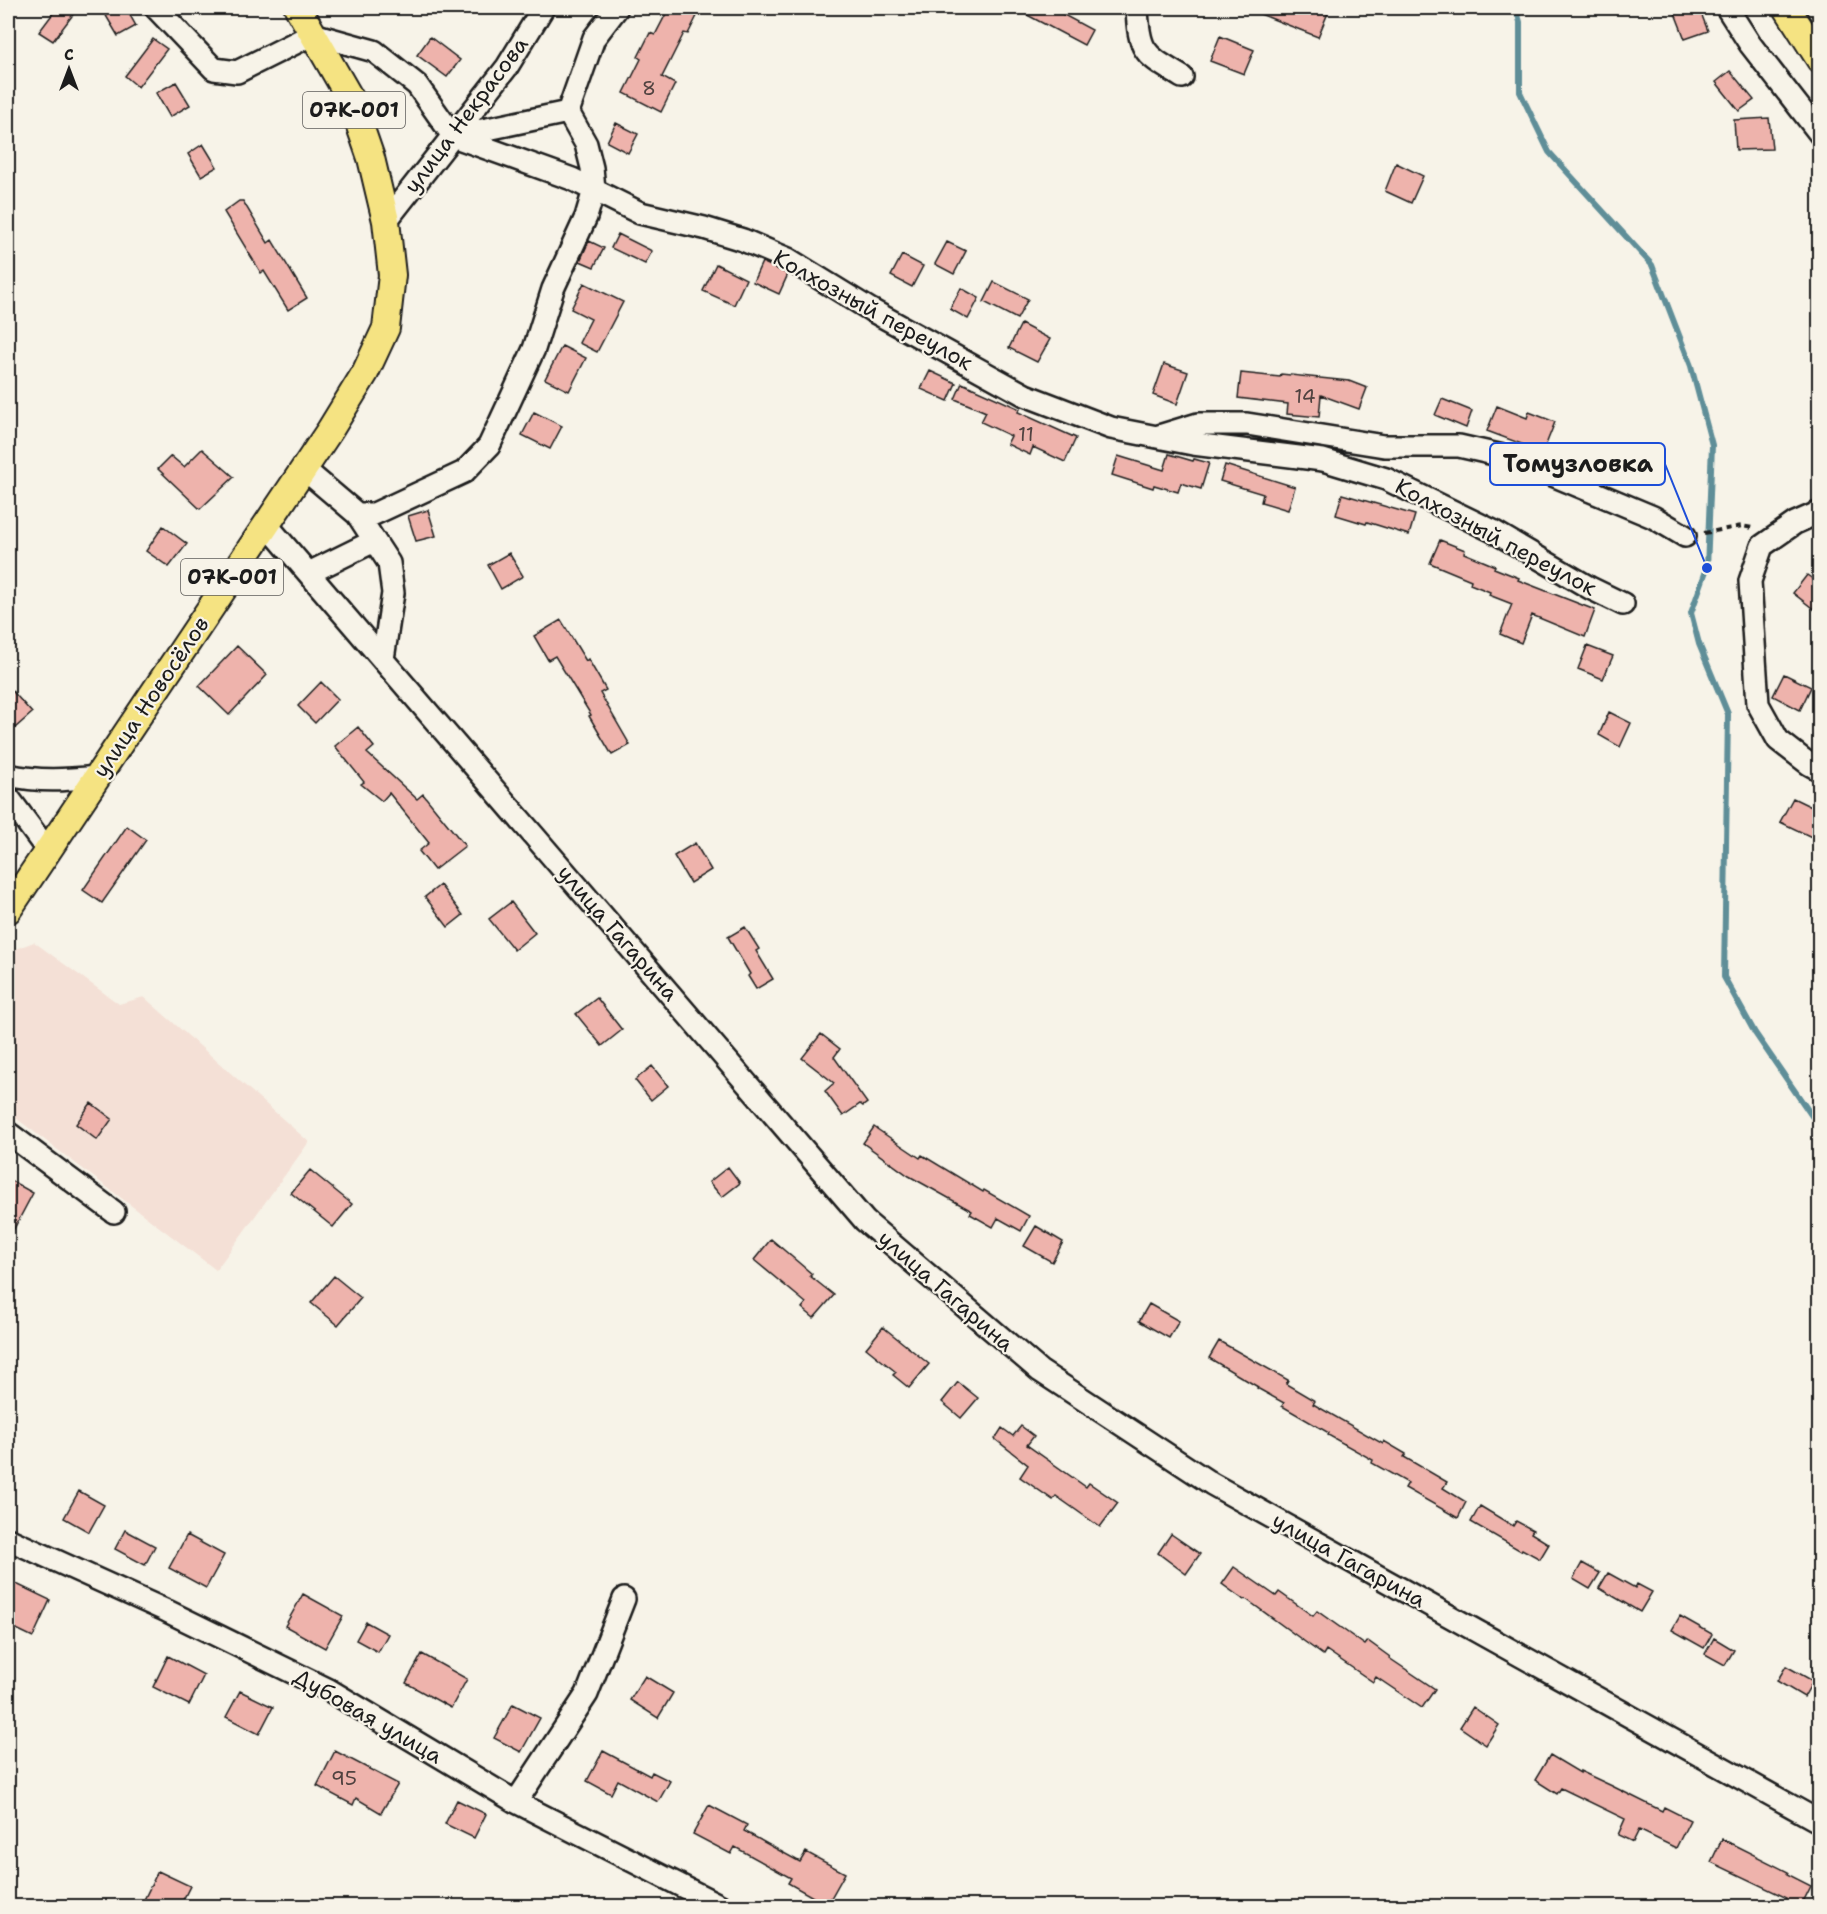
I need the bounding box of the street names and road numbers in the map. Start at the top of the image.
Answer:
street label: улица Некрасова [398,31,535,199]
road number: 07К-001 [303,92,405,128]
street label: Колхозный переулок [768,243,978,377]
street label: Колхозный переулок [1390,472,1602,603]
road number: 07К-001 [181,559,283,595]
street label: улица Новосёлов [86,611,216,783]
street label: улица Гагарина [551,859,685,1007]
street label: улица Гагарина [872,1224,1020,1358]
street label: улица Гагарина [1267,1506,1431,1614]
street label: Дубовая улица [288,1662,448,1770]

